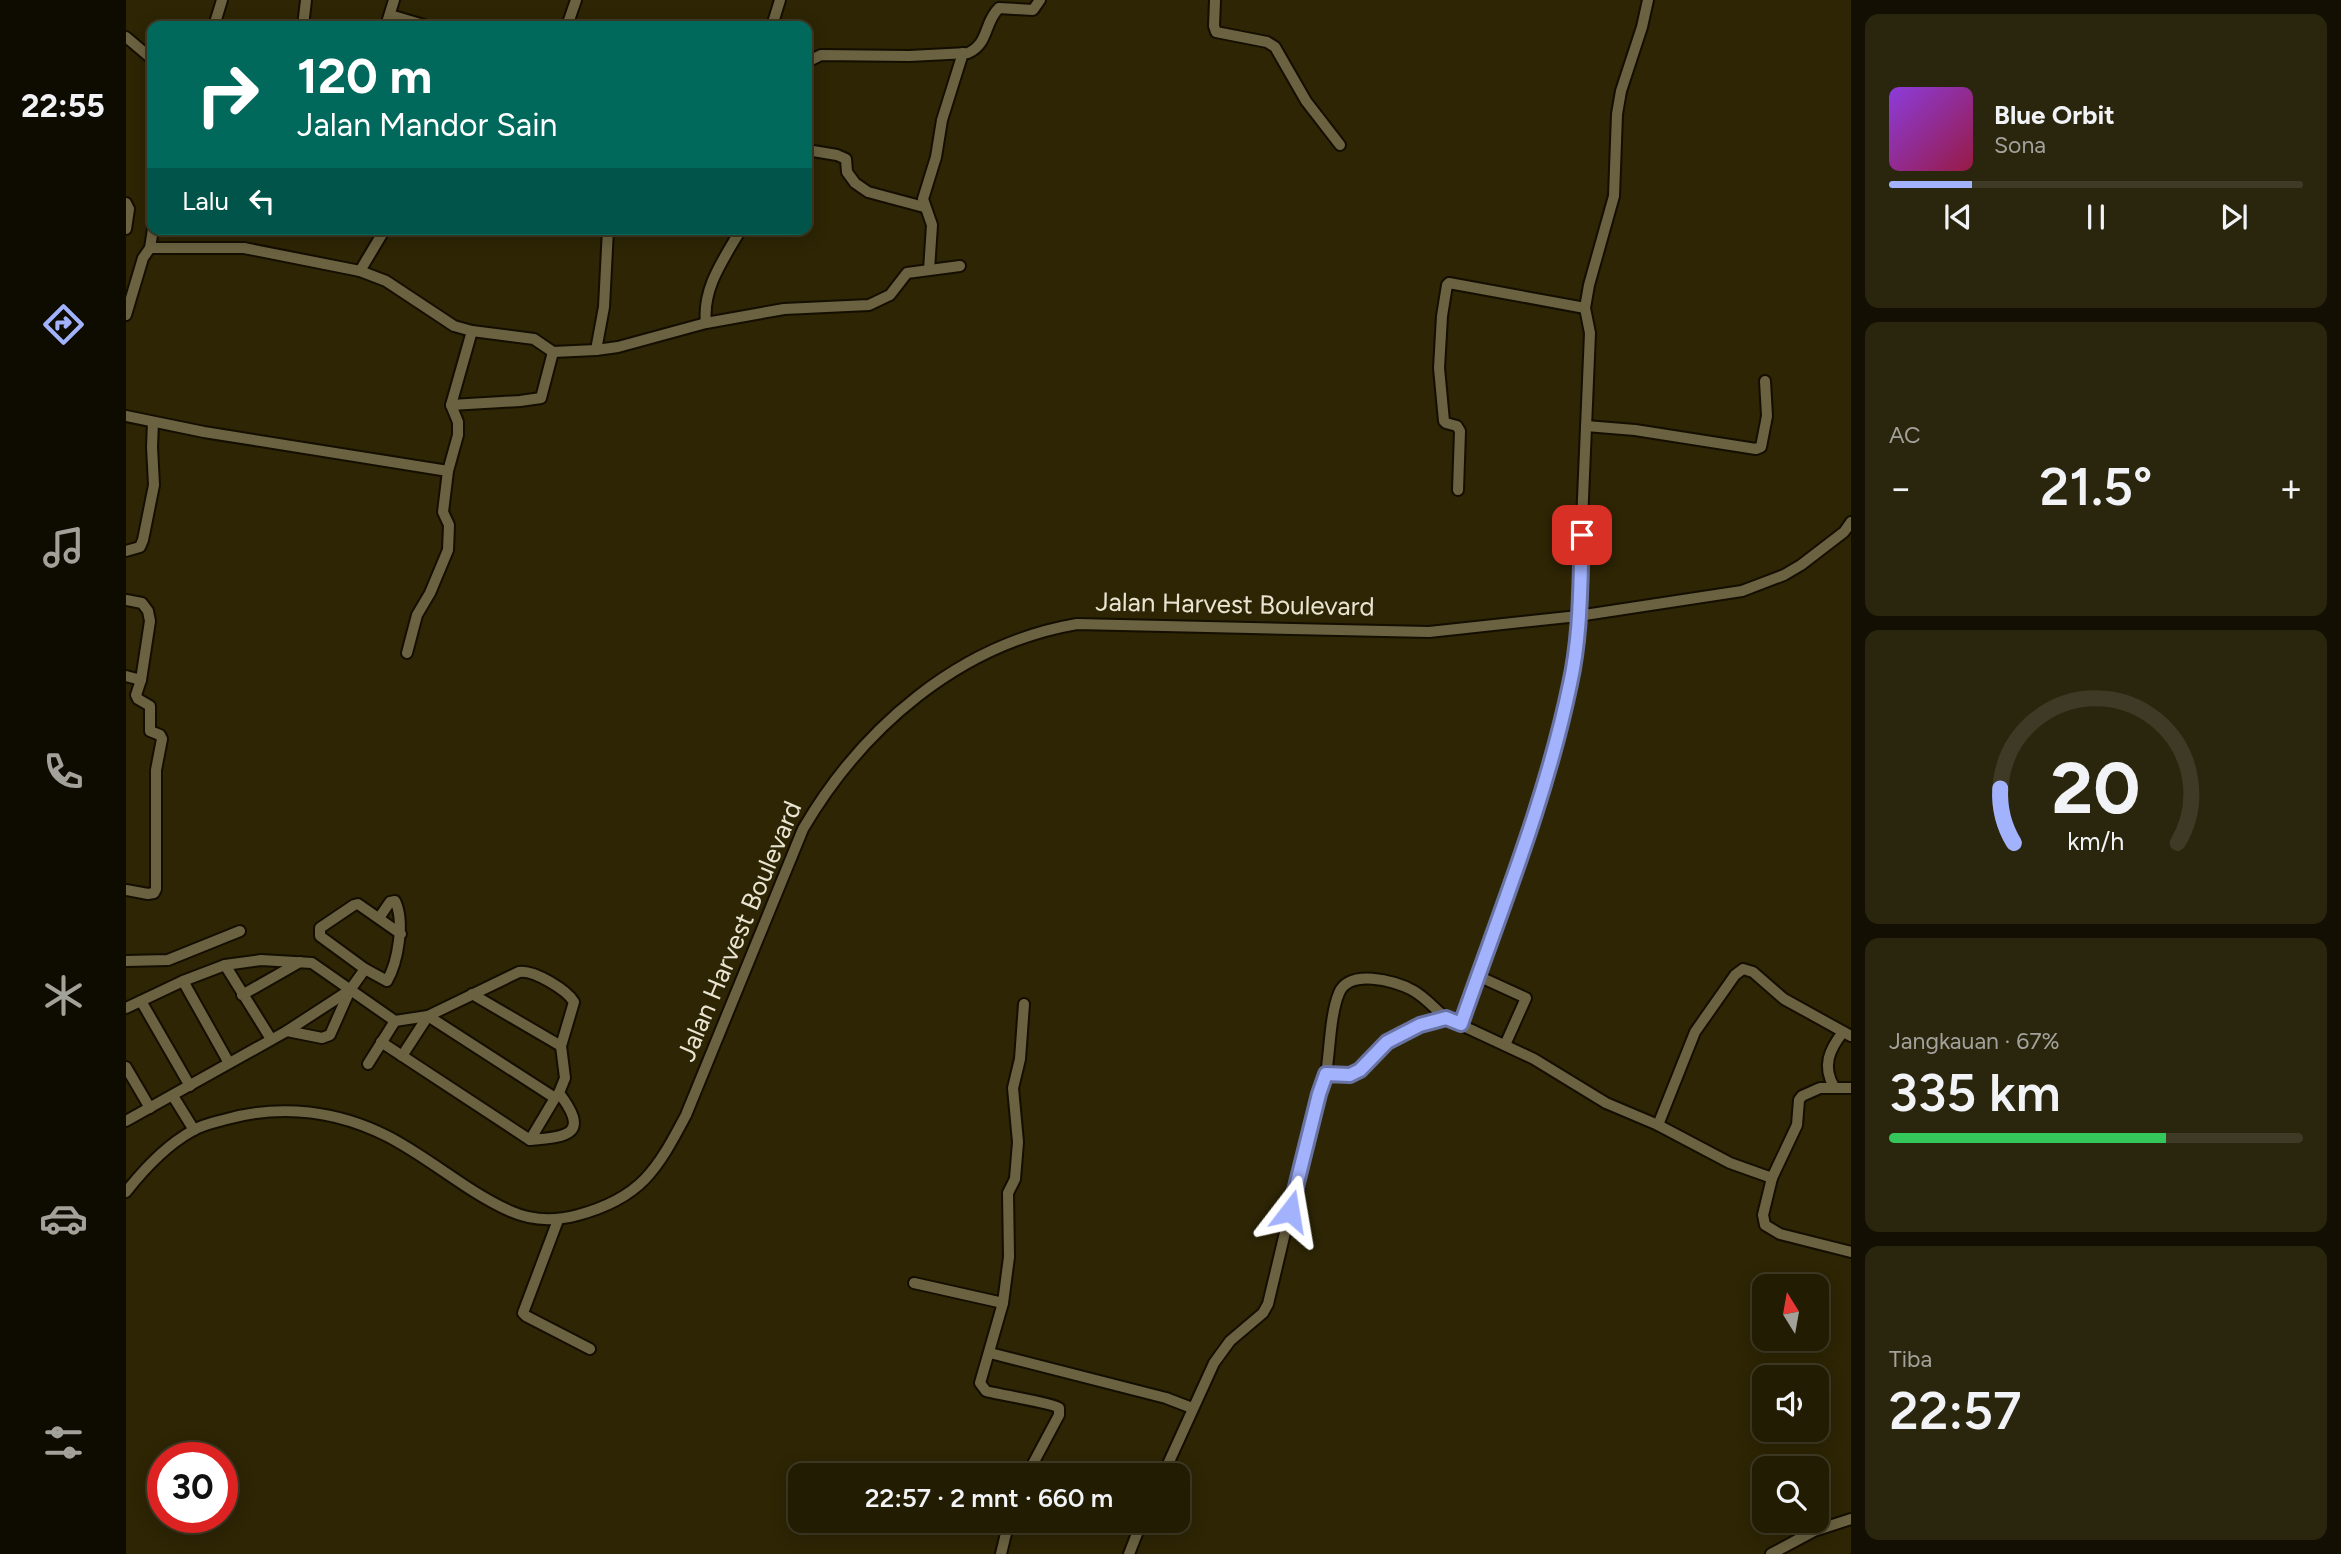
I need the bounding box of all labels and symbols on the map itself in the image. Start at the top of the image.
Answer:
pin [1552,505,1612,565]
street label: Jalan Harvest Boulevard [1095,586,1375,622]
street label: Jalan Harvest Boulevard [670,796,808,1066]
position arrow [1253,1174,1327,1248]
north arrow [1752,1274,1829,1351]
speed limit sign: 30 [147,1442,238,1533]

